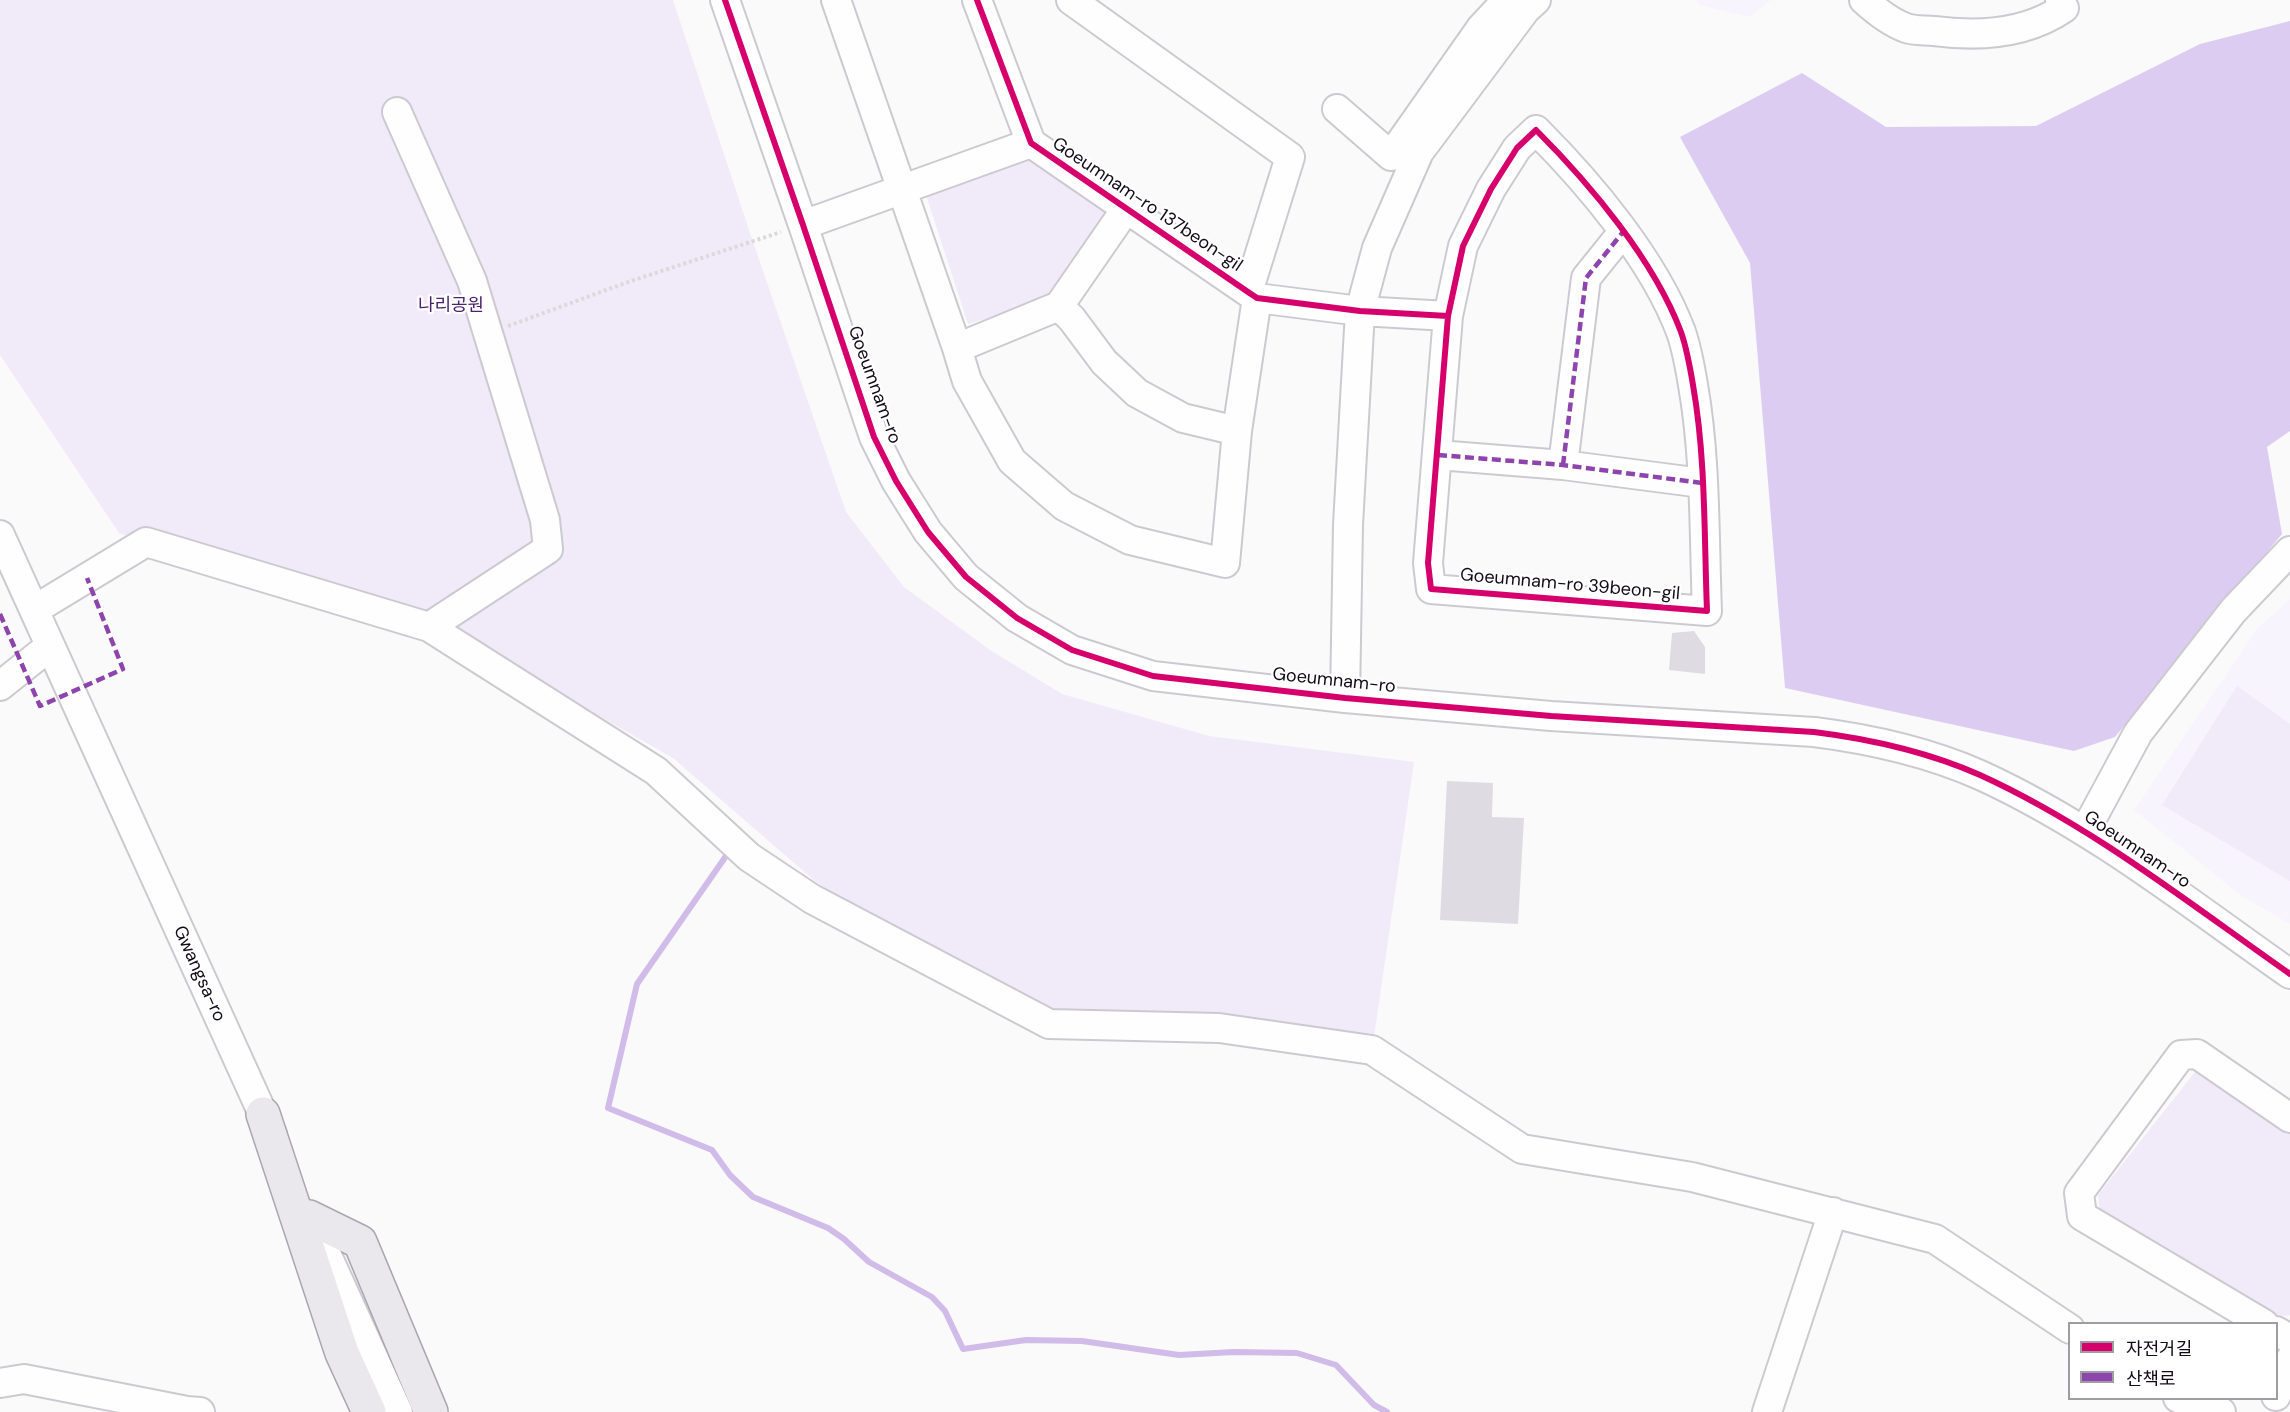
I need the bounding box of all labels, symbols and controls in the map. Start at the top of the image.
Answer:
street label: Goeumnam-ro 137beon-gil [1048,133,1246,277]
park label: 나리공원 [418,295,484,317]
street label: Goeumnam-ro [843,323,905,447]
street label: Goeumnam-ro 39beon-gil [1459,565,1681,605]
street label: Goeumnam-ro [1271,664,1397,698]
street label: Goeumnam-ro [2080,806,2194,894]
street label: Gwangsa-ro [168,923,230,1025]
legend [2068,1322,2278,1400]
text: 자전거길 [2126,1337,2192,1361]
text: 산책로 [2126,1367,2176,1391]

